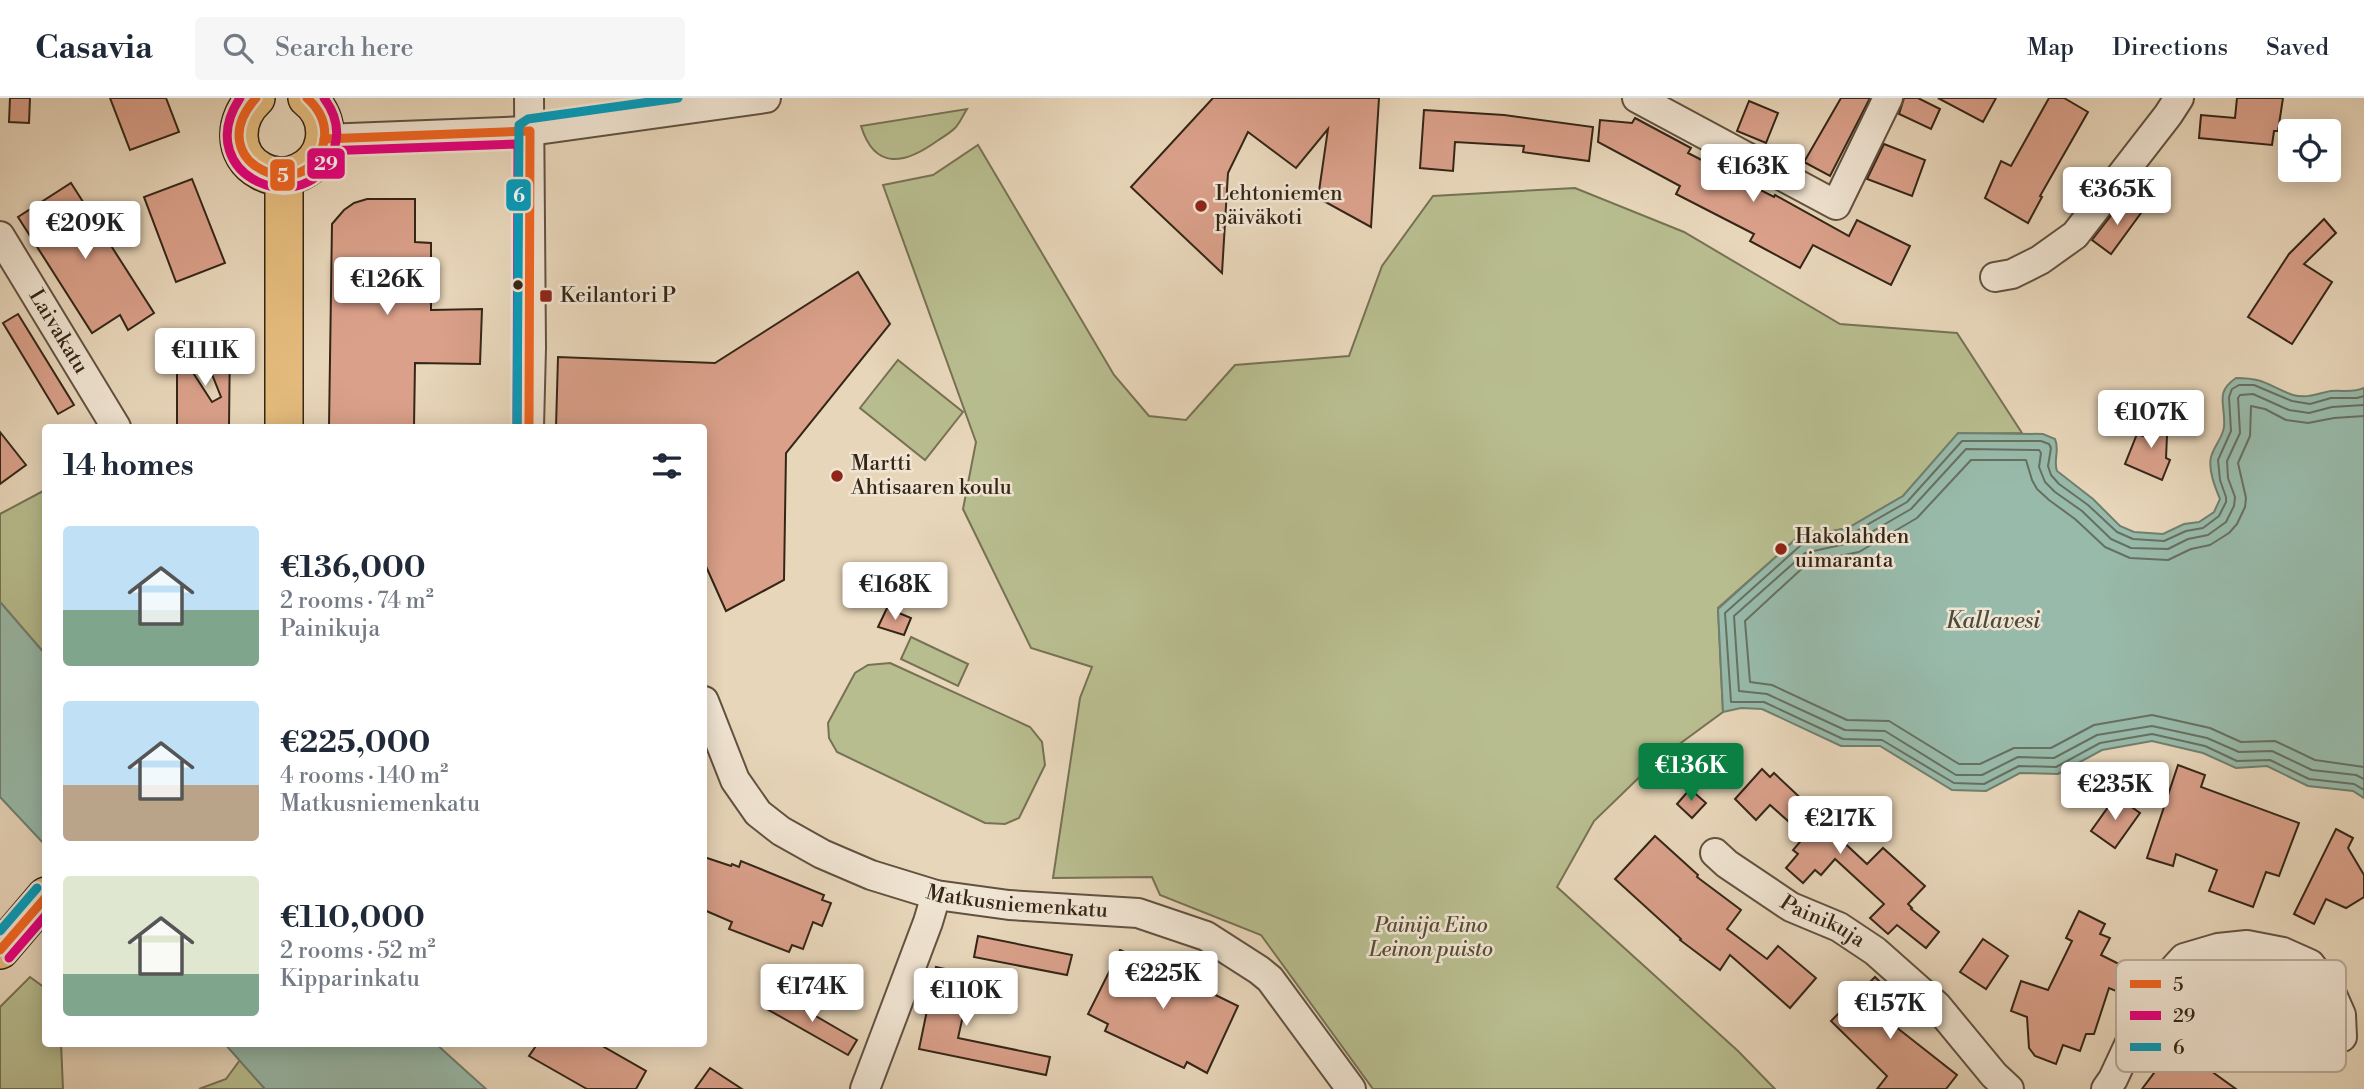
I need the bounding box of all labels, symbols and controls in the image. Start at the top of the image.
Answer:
search box [195,17,685,80]
text: Casavia [35,28,153,69]
icon: search [219,29,257,67]
text: Search here [275,32,414,64]
text: Map [2027,33,2074,63]
text: Directions [2112,33,2228,63]
text: Saved [2266,33,2329,63]
map controls [2278,119,2341,182]
button: locate [2278,119,2341,182]
pin: €163K [1704,144,1802,204]
line badge: 29 [306,147,346,180]
text: 29 [314,152,338,176]
text: €163K [1717,153,1789,181]
line badge: 5 [269,158,296,192]
text: 5 [277,164,289,188]
pin: €365K [2068,167,2166,227]
text: €365K [2079,176,2155,204]
line badge: 6 [505,178,532,212]
place label: Lehtoniemen päiväkoti [1215,181,1343,231]
text: 6 [513,184,525,208]
marker: Lehtoniemen päiväkoti [1193,198,1209,214]
pin: €209K [36,202,134,261]
text: €209K [45,210,125,238]
pin: €126K [338,258,436,317]
text: €126K [350,266,424,294]
unlabelled marker [511,278,525,292]
place label: Keilantori P [560,283,676,309]
street label: Laivakatu [23,285,94,379]
marker: Keilantori P [538,288,554,304]
pin: €111K [156,328,254,388]
text: €111K [171,337,239,365]
pin: €107K [2102,390,2200,450]
text: €107K [2114,399,2188,427]
text: 14 homes [63,447,194,485]
icon: filters [648,447,686,485]
place label: Martti Ahtisaaren koulu [850,451,1012,501]
marker: Martti Ahtisaaren koulu [829,468,845,484]
place label: Hakolahden uimaranta [1795,524,1910,574]
marker: Hakolahden uimaranta [1773,541,1789,557]
text: €136,000 [280,549,426,587]
icon: home [119,554,203,638]
pin: €168K [846,562,944,622]
text: €168K [859,571,931,599]
text: 2 rooms · 74 m² [280,587,434,615]
water label: Kallavesi [1945,607,2041,635]
text: Painikuja [280,615,380,643]
text: €225,000 [280,724,430,762]
icon: home [119,729,203,813]
pin: €136K [1642,744,1740,803]
text: €136K [1654,752,1728,780]
text: 4 rooms · 140 m² [280,762,448,790]
pin: €235K [2066,762,2164,822]
text: €235K [2077,771,2153,799]
text: Matkusniemenkatu [280,790,480,818]
pin: €217K [1791,796,1889,856]
text: €217K [1804,805,1876,833]
street label: Matkusniemenkatu [923,880,1109,924]
street label: Painikuja [1775,890,1870,954]
text: €110,000 [280,899,425,937]
icon: home [119,904,203,988]
park label: Painija Eino Leinon puisto [1368,913,1493,963]
text: 2 rooms · 52 m² [280,937,436,965]
pin: €225K [1114,951,1212,1011]
text: €225K [1125,960,1201,988]
legend [2116,960,2346,1072]
pin: €174K [763,964,861,1024]
text: Kipparinkatu [280,965,420,993]
pin: €110K [917,968,1015,1028]
text: €174K [777,973,847,1001]
text: 5 [2173,973,2183,997]
text: €110K [930,977,1002,1005]
pin: €157K [1841,982,1939,1041]
text: €157K [1854,990,1926,1018]
text: 29 [2173,1004,2195,1028]
text: 6 [2173,1036,2185,1060]

